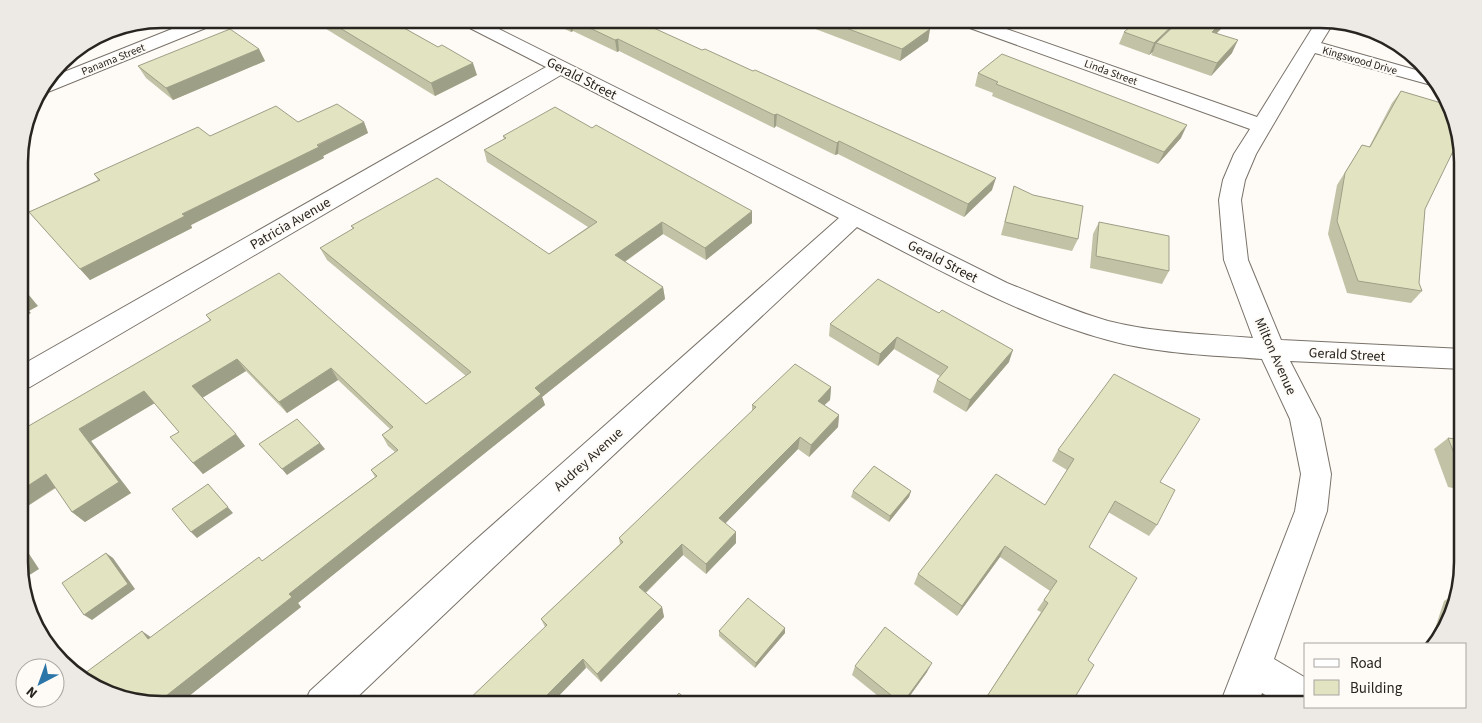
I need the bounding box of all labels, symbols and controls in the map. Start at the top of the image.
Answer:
street label: Panama Street [79,40,147,79]
street label: Kingswood Drive [1321,43,1400,78]
street label: Gerald Street [543,53,620,105]
street label: Linda Street [1082,56,1140,89]
street label: Patricia Avenue [247,193,335,255]
street label: Gerald Street [904,236,981,288]
street label: Milton Avenue [1249,314,1301,398]
street label: Gerald Street [1308,343,1386,367]
street label: Audrey Avenue [550,423,628,496]
legend [1304,643,1467,708]
text: Road [1350,653,1382,674]
north arrow [15,658,65,708]
text: Building [1350,678,1403,699]
text: N [22,681,42,703]

